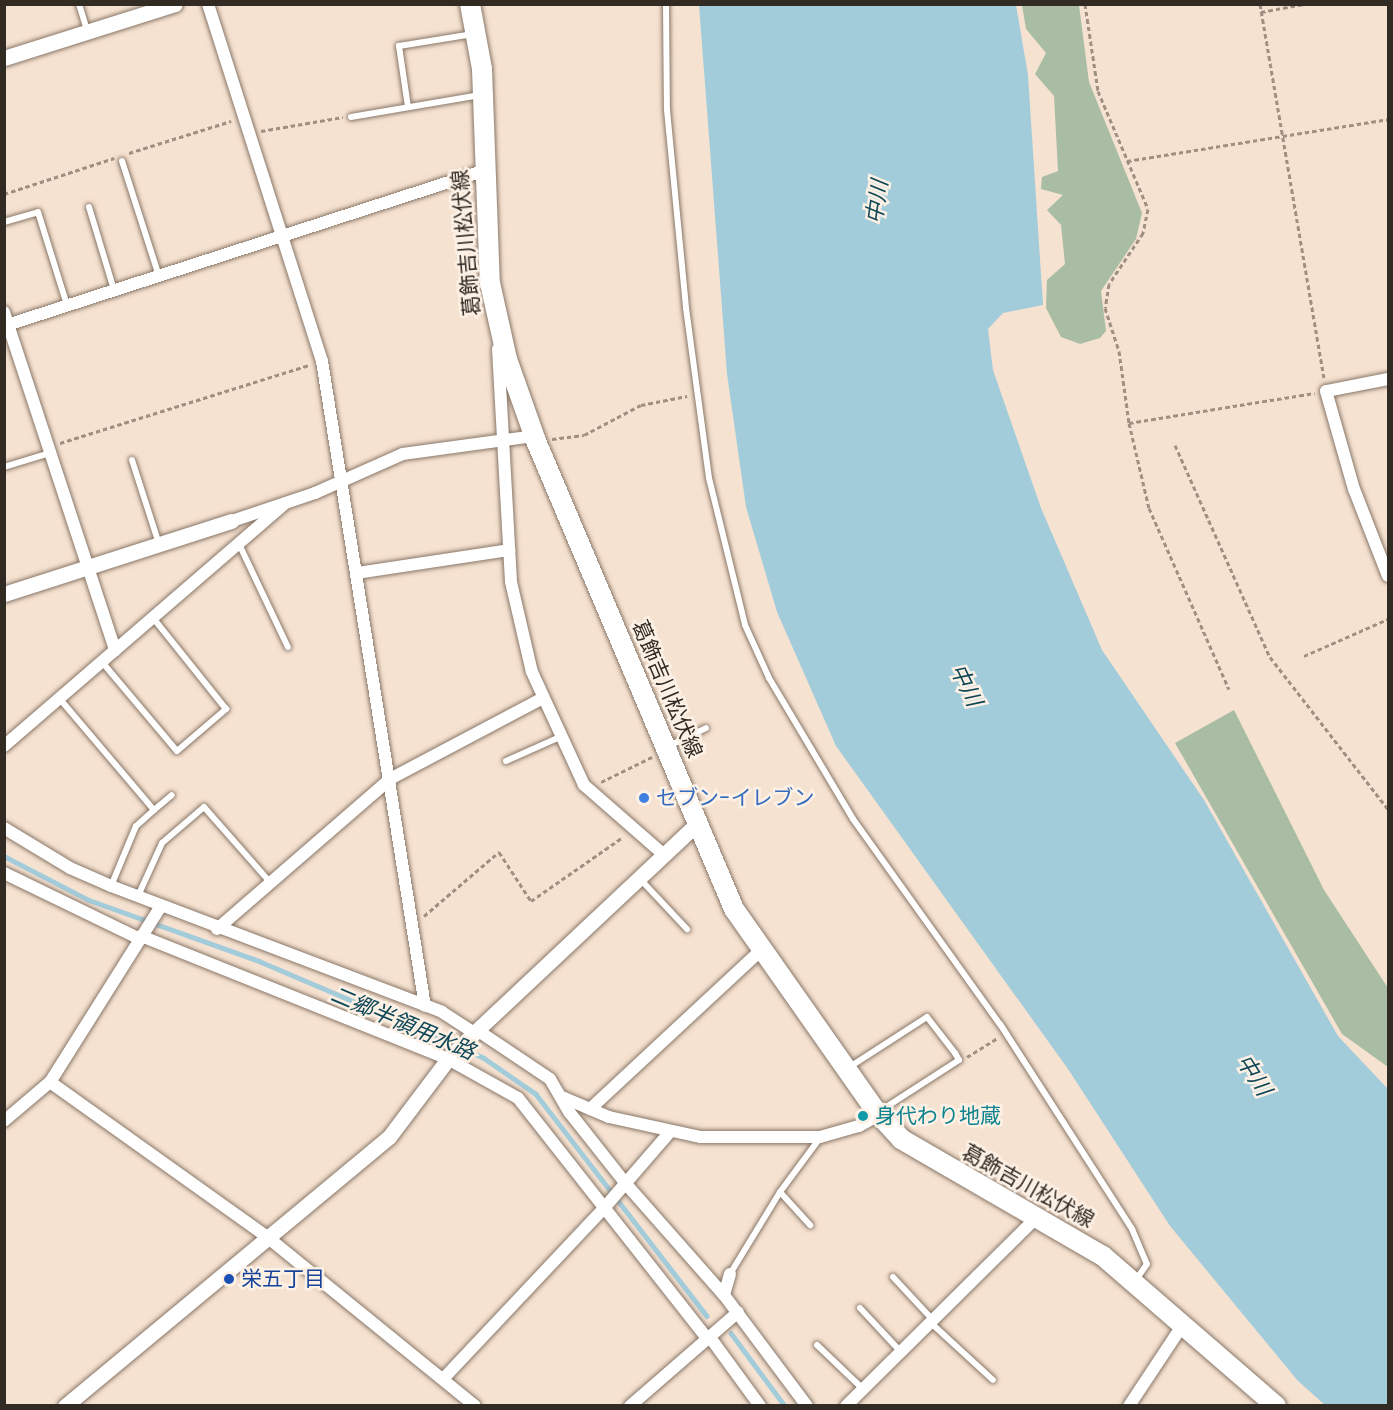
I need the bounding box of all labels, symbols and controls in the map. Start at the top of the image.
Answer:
street label: 葛飾吉川松伏線 [447,169,485,317]
water label: 中川 [861,178,893,226]
street label: 葛飾吉川松伏線 [627,616,707,762]
water label: 中川 [944,659,988,711]
place label: セブン-イレブン [656,785,815,811]
marker: セブン-イレブン [637,791,651,805]
water label: 二郷半領用水路 [327,981,479,1065]
water label: 中川 [1231,1049,1277,1101]
place label: 身代わり地蔵 [875,1103,1001,1129]
marker: 身代わり地蔵 [856,1109,870,1123]
street label: 葛飾吉川松伏線 [958,1139,1098,1233]
place label: 栄五丁目 [241,1266,325,1292]
marker: 栄五丁目 [222,1272,236,1286]

